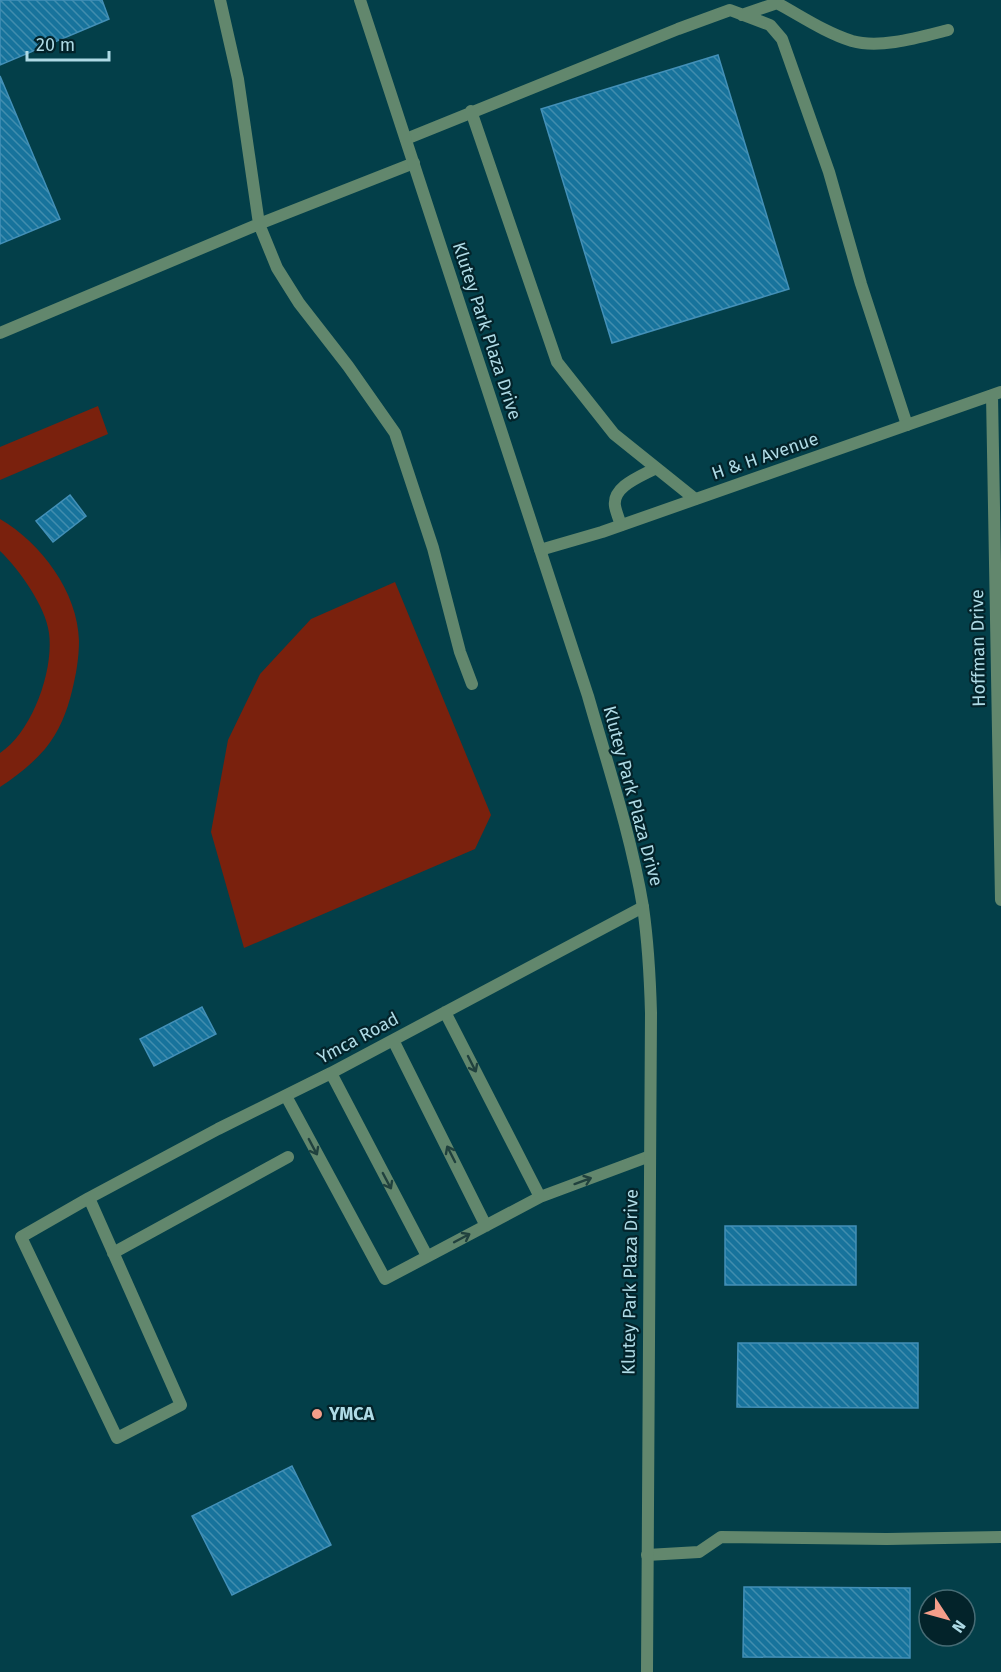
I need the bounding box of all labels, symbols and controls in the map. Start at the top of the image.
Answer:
scale bar [27,24,110,62]
text: 20 m [36,34,75,56]
street label: Klutey Park Plaza Drive [448,239,526,423]
street label: H & H Avenue [709,427,821,485]
street label: Hoffman Drive [966,589,990,707]
street label: Klutey Park Plaza Drive [598,703,668,889]
street label: Ymca Road [314,1007,402,1069]
one-way arrow [467,1055,478,1073]
one-way arrow [308,1138,319,1156]
one-way arrow [444,1146,456,1164]
one-way arrow [381,1172,393,1189]
one-way arrow [573,1174,592,1185]
street label: Klutey Park Plaza Drive [617,1189,643,1375]
one-way arrow [453,1232,470,1244]
place label: YMCA [328,1403,375,1425]
marker: YMCA [310,1407,324,1421]
north arrow [917,1588,977,1648]
text: N [948,1617,970,1636]

